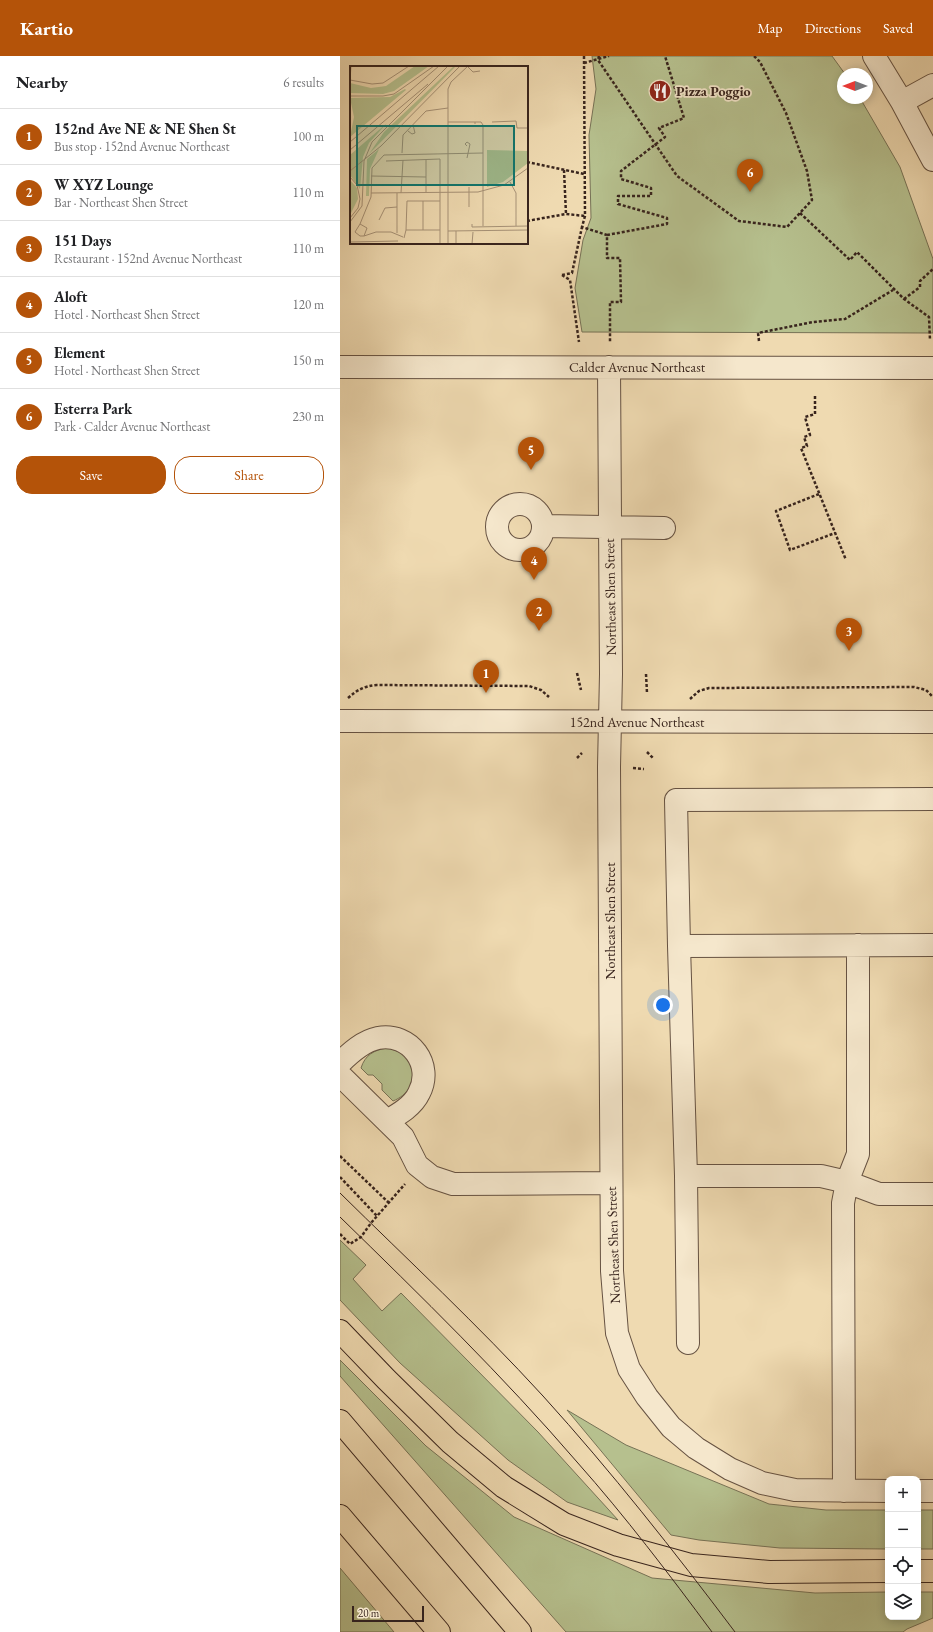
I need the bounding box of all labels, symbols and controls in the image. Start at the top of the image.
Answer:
text: Kartio [20,16,73,41]
text: Map [757,19,783,37]
text: Directions [805,19,861,37]
text: Saved [883,19,913,37]
inset map [350,66,528,244]
north arrow [837,68,873,104]
text: Nearby [16,71,68,93]
text: 6 results [283,74,324,91]
restaurant icon: Pizza Poggio [647,78,673,104]
place label: Pizza Poggio [676,82,751,100]
text: 152nd Ave NE & NE Shen St [54,119,236,138]
text: 1 [26,128,32,145]
text: 100 m [293,128,324,145]
text: Bus stop · 152nd Avenue Northeast [54,138,230,155]
pin: 6 [737,159,763,192]
text: W XYZ Lounge [54,175,153,194]
text: 2 [26,184,32,201]
text: 110 m [293,184,324,201]
text: Bar · Northeast Shen Street [54,194,188,211]
text: 151 Days [54,231,112,250]
text: 3 [26,240,32,257]
text: 110 m [293,240,324,257]
text: Restaurant · 152nd Avenue Northeast [54,250,242,267]
text: Aloft [54,287,87,306]
text: 4 [26,296,32,313]
text: 120 m [293,296,324,313]
text: Hotel · Northeast Shen Street [54,306,200,323]
text: Element [54,343,105,362]
text: 5 [26,352,32,369]
text: 150 m [293,352,324,369]
street label: Calder Avenue Northeast [569,358,706,376]
text: Hotel · Northeast Shen Street [54,362,200,379]
text: Esterra Park [54,399,132,418]
text: 6 [26,408,32,425]
text: 230 m [293,408,324,425]
text: Park · Calder Avenue Northeast [54,418,210,435]
pin: 5 [518,437,544,470]
button: Save [16,456,166,494]
button: Share [174,456,324,494]
street label: Northeast Shen Street [600,538,620,656]
pin: 4 [521,547,547,580]
pin: 2 [526,598,552,631]
pin: 3 [836,618,862,651]
pin: 1 [473,660,499,693]
street label: 152nd Avenue Northeast [570,713,705,731]
street label: Northeast Shen Street [601,862,619,980]
your location [653,995,673,1015]
street label: Northeast Shen Street [602,1186,624,1304]
map controls [885,1476,921,1620]
button: + [885,1476,921,1512]
button: − [885,1512,921,1548]
button: locate [885,1548,921,1584]
button: layers [885,1584,921,1620]
scale bar [352,1604,424,1623]
text: 20 m [358,1606,379,1620]

